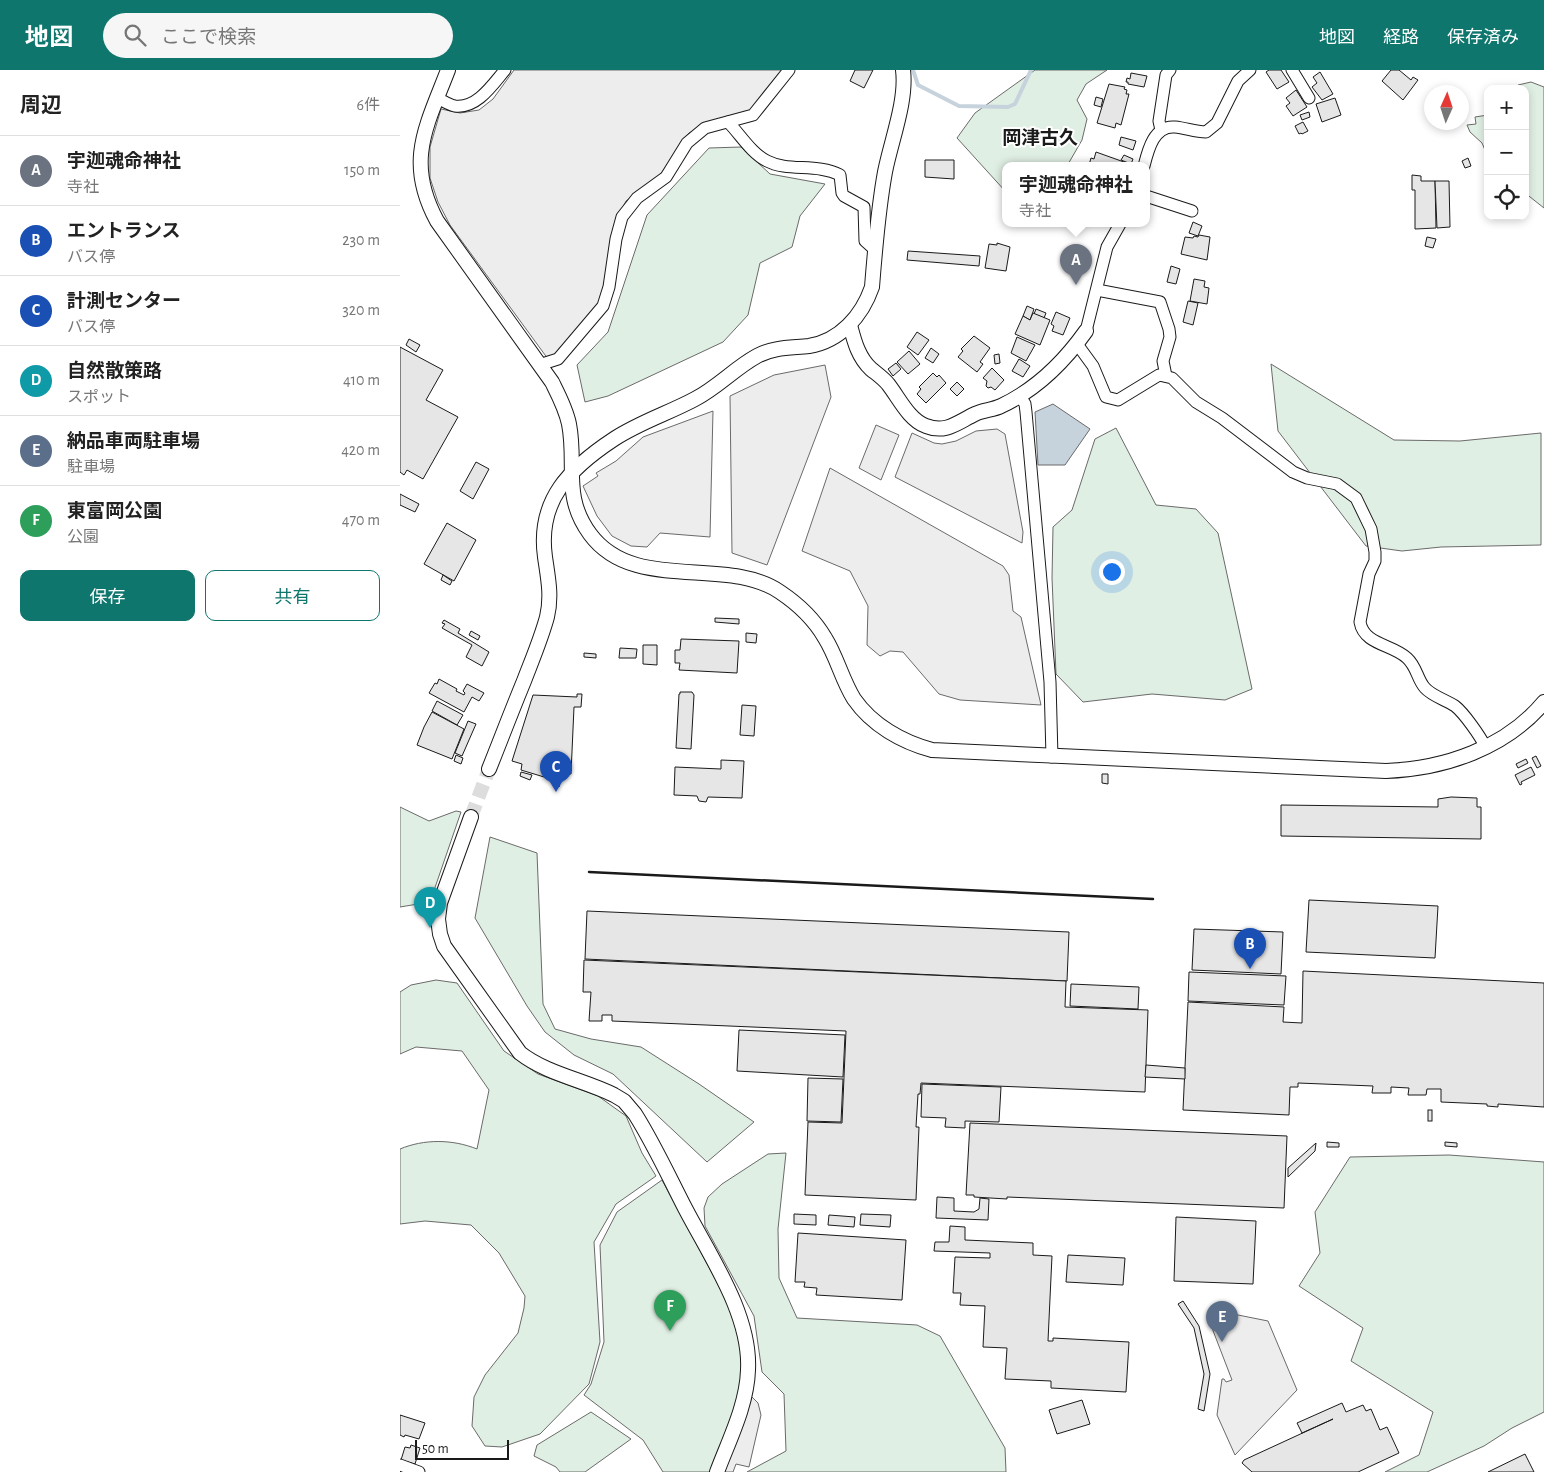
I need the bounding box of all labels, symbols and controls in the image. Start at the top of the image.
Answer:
search box [103,13,453,58]
icon: search [121,21,149,49]
text: 地図 [25,26,73,50]
text: ここで検索 [161,28,256,47]
text: 地図 [1319,29,1355,47]
text: 経路 [1383,29,1419,47]
text: 保存済み [1447,29,1519,47]
north arrow [1424,85,1469,130]
map controls [1484,85,1529,220]
button: + [1484,85,1529,130]
text: 周辺 [20,95,62,116]
text: 6件 [356,97,380,113]
district label: 岡津古久 [1002,127,1078,148]
button: − [1484,130,1529,175]
text: 宇迦魂命神社 [67,152,181,171]
text: A [31,162,41,178]
text: 150 m [344,162,380,178]
popup [1002,162,1150,227]
button: locate [1484,175,1529,220]
text: 宇迦魂命神社 [1019,176,1133,195]
text: 寺社 [67,179,99,195]
text: 寺社 [1019,203,1051,219]
text: エントランス [67,222,181,241]
text: B [31,232,41,248]
text: 230 m [342,232,380,248]
pin: A [1060,244,1092,285]
text: バス停 [67,249,115,265]
text: 計測センター [67,292,181,311]
text: C [32,302,40,318]
text: 320 m [342,302,380,318]
text: バス停 [67,319,115,335]
text: 自然散策路 [67,362,162,381]
text: D [31,372,41,388]
text: 410 m [343,372,380,388]
text: スポット [67,389,131,405]
text: 納品車両駐車場 [67,432,200,451]
text: E [32,442,40,458]
text: 420 m [341,442,380,458]
text: 駐車場 [67,459,115,475]
text: 東富岡公園 [67,502,162,521]
text: F [32,512,40,528]
text: 470 m [342,512,380,528]
text: 公園 [67,529,99,545]
your location [1099,559,1125,585]
button: 保存 [20,570,195,621]
button: 共有 [205,570,380,621]
pin: C [540,751,572,792]
pin: D [414,887,446,928]
pin: B [1234,928,1266,969]
pin: F [654,1290,686,1331]
pin: E [1206,1301,1238,1342]
scale bar [415,1437,509,1460]
text: 50 m [422,1442,449,1456]

